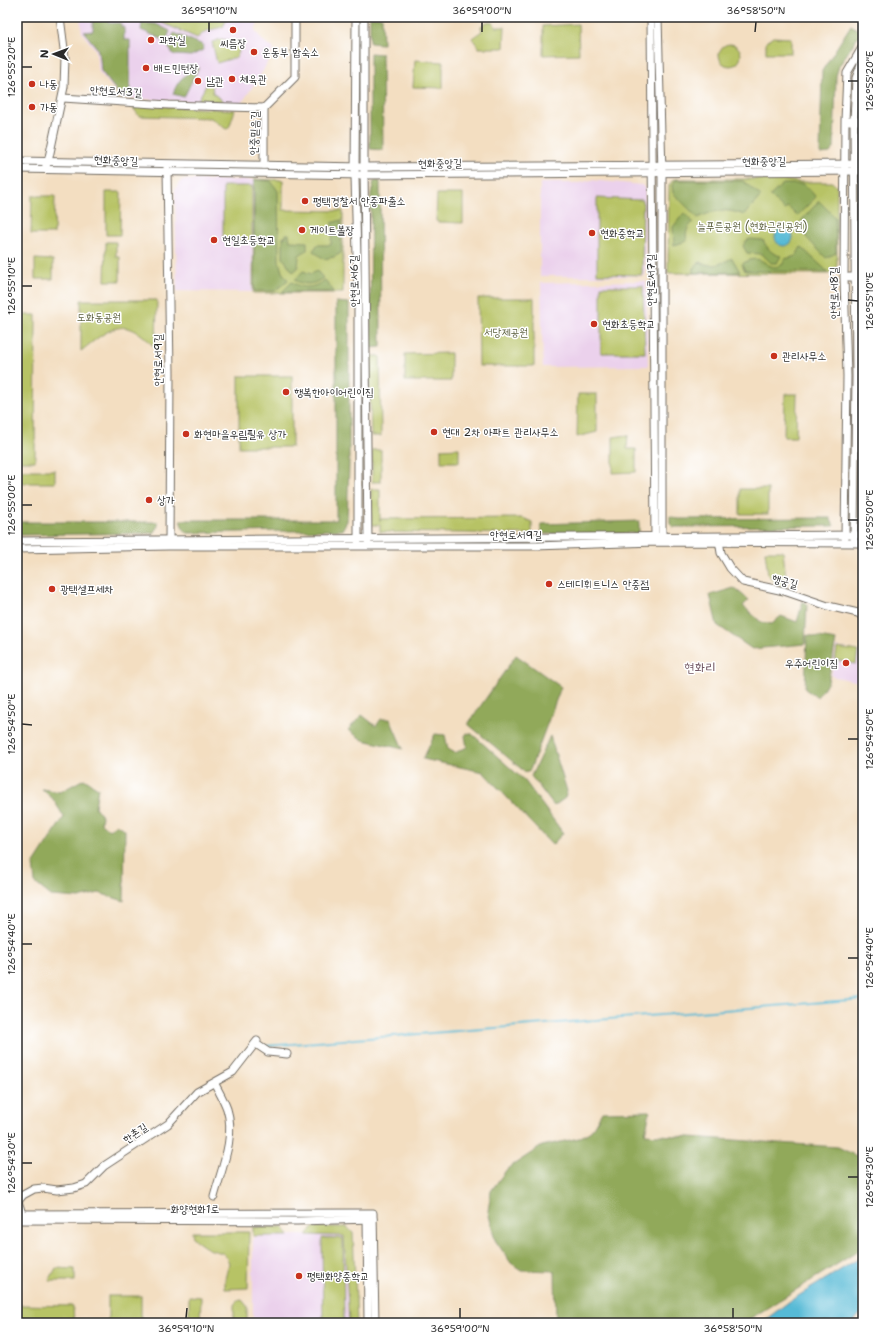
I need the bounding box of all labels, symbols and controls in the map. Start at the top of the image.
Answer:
text: 36°59'10"N [181,4,237,17]
text: 36°59'00"N [452,4,512,17]
text: 36°58'50"N [727,4,785,17]
marker: 씨름장 [228,25,238,35]
place label: 과학실 [159,33,186,48]
north arrow [34,34,74,74]
marker: 과학실 [146,35,156,45]
place label: 씨름장 [220,36,246,51]
text: 126°55'20"E [5,37,18,97]
place label: 운동부 합숙소 [262,45,319,60]
marker: 운동부 합숙소 [249,47,259,57]
text: N [37,49,52,58]
text: 126°55'20"E [863,51,876,111]
place label: 배드민턴장 [154,61,198,76]
marker: 배드민턴장 [141,63,151,73]
place label: 체육관 [240,72,267,87]
place label: 남관 [206,74,224,89]
marker: 체육관 [227,74,237,84]
marker: 남관 [193,76,203,86]
place label: 나동 [40,77,58,92]
marker: 나동 [27,79,37,89]
street label: 안현로서3길 [90,83,142,100]
place label: 가동 [40,100,58,115]
marker: 가동 [27,102,37,112]
street label: 안중믿음길 [246,110,263,155]
street label: 현화중앙길 [94,152,139,169]
street label: 현화중앙길 [742,154,786,169]
street label: 현화중앙길 [418,156,462,171]
place label: 평택경찰서 안중파출소 [313,194,405,209]
marker: 평택경찰서 안중파출소 [300,196,310,206]
park label: 늘푸른공원 (현화근린공원) [697,219,807,234]
place label: 게이트볼장 [310,223,354,238]
marker: 게이트볼장 [297,225,307,235]
place label: 현화중학교 [600,226,644,241]
marker: 현화중학교 [587,228,597,238]
place label: 현일초등학교 [222,233,275,248]
marker: 현일초등학교 [209,235,219,245]
street label: 안현로서7길 [644,254,659,306]
street label: 안현로서6길 [347,255,362,307]
text: 126°55'10"E [5,257,18,315]
street label: 안현로서8길 [827,267,842,319]
text: 126°55'10"E [863,272,876,330]
park label: 도화동공원 [77,310,121,325]
place label: 현화초등학교 [602,317,655,332]
marker: 현화초등학교 [589,319,599,329]
park label: 서당제공원 [484,325,528,340]
street label: 안현로서9길 [151,334,166,386]
place label: 관리사무소 [782,349,826,364]
marker: 관리사무소 [769,351,779,361]
place label: 행복한아이어린이집 [294,385,374,400]
marker: 행복한아이어린이집 [281,387,291,397]
place label: 현대 2차 아파트 관리사무소 [442,425,558,440]
place label: 화현마을우림필유 상가 [194,427,286,442]
marker: 현대 2차 아파트 관리사무소 [429,427,439,437]
marker: 화현마을우림필유 상가 [181,429,191,439]
text: 126°55'00"E [5,475,18,535]
text: 126°55'00"E [863,490,876,550]
place label: 상가 [157,493,175,508]
marker: 상가 [144,495,154,505]
street label: 안현로서9길 [490,528,542,543]
street label: 행궁길 [770,571,800,592]
place label: 스테디휘트니스 안중점 [557,577,649,592]
marker: 스테디휘트니스 안중점 [544,579,554,589]
place label: 광택셀프세차 [60,582,113,597]
marker: 광택셀프세차 [47,584,57,594]
place label: 우주어린이집 [785,656,838,671]
marker: 우주어린이집 [841,658,851,668]
district label: 현화리 [684,659,716,676]
text: 126°54'50"E [5,693,18,755]
text: 126°54'50"E [863,708,876,770]
text: 126°54'40"E [5,913,18,975]
text: 126°54'40"E [863,927,876,989]
street label: 한촌길 [120,1120,151,1147]
text: 126°54'30"E [5,1132,18,1194]
text: 126°54'30"E [863,1146,876,1208]
street label: 화양현화1로 [171,1202,220,1217]
place label: 평택화양중학교 [307,1269,369,1284]
marker: 평택화양중학교 [294,1271,304,1281]
text: 36°59'10"N [158,1322,214,1335]
text: 36°59'00"N [430,1322,490,1335]
text: 36°58'50"N [704,1322,762,1335]

